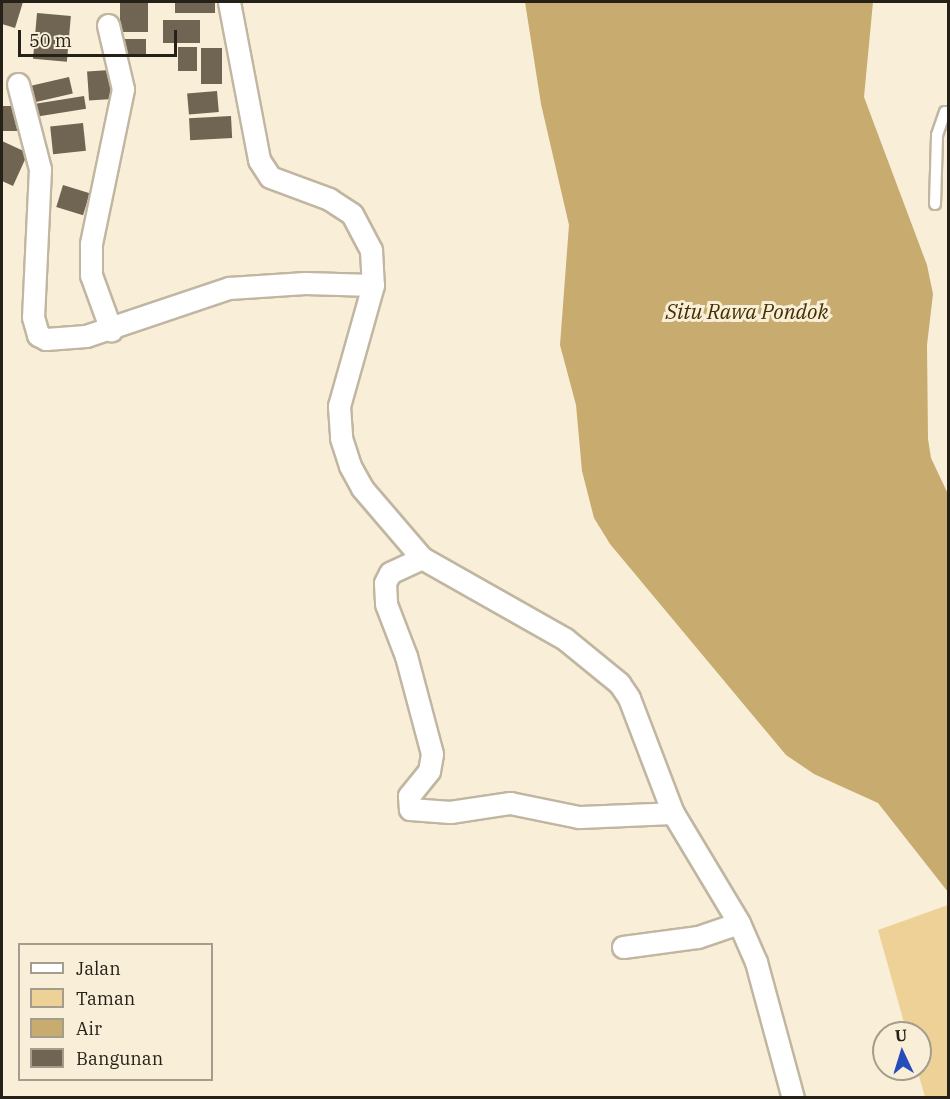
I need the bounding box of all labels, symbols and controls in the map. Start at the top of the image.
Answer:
scale bar [21,18,180,56]
text: 50 m [29,29,72,52]
water label: Situ Rawa Pondok [665,298,829,324]
legend [18,943,213,1081]
text: Jalan [76,957,121,980]
text: Taman [76,987,135,1010]
text: Air [76,1017,102,1040]
north arrow [872,1021,932,1081]
text: U [894,1025,908,1045]
text: Bangunan [76,1047,163,1070]

